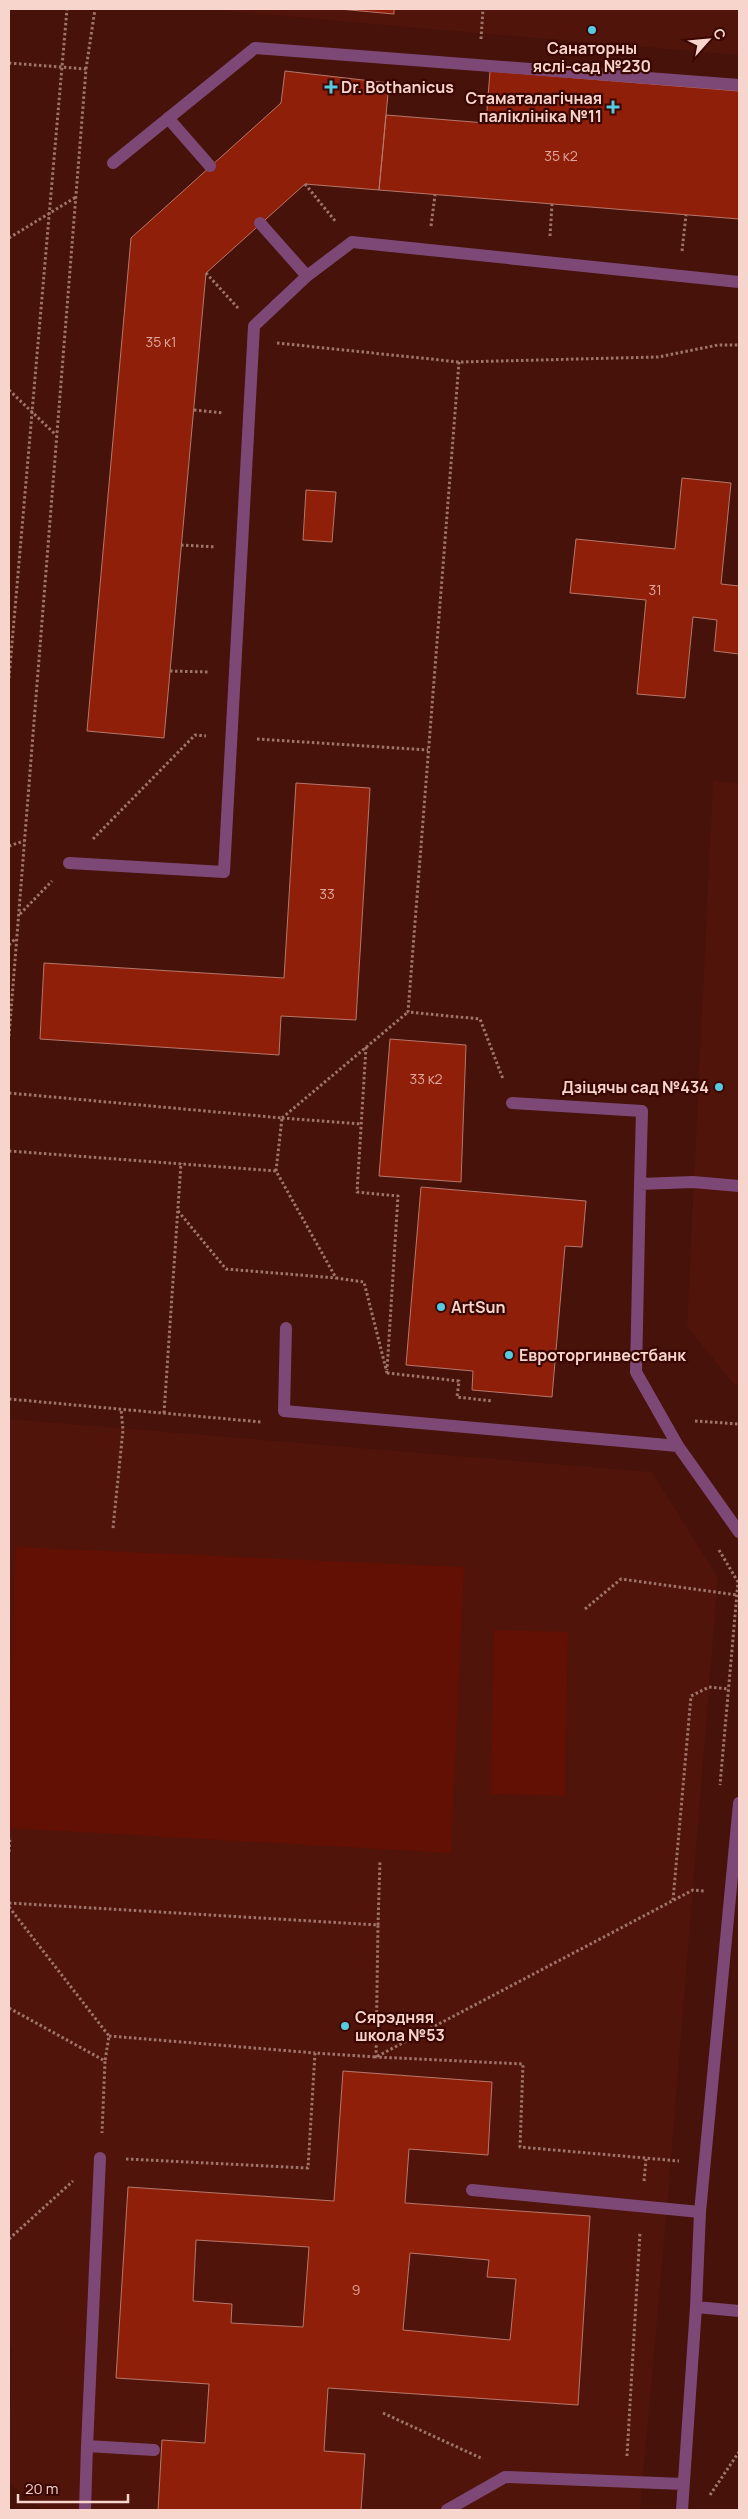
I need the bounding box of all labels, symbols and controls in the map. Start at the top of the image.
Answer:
north arrow [683,15,733,65]
marker: Санаторны яслі-сад №230 [586,24,598,36]
text: С [709,25,731,43]
place label: Санаторны яслі-сад №230 [533,37,651,77]
place label: Dr. Bothanicus [341,76,454,98]
marker: Dr. Bothanicus [325,81,337,93]
place label: Стаматалагічная паліклініка №11 [466,87,602,127]
marker: Стаматалагічная паліклініка №11 [606,100,620,114]
house number: 35 к2 [544,146,578,165]
house number: 35 к1 [145,332,177,351]
house number: 31 [648,580,662,599]
house number: 33 [319,884,335,903]
house number: 33 к2 [409,1069,443,1088]
place label: Дзіцячы сад №434 [562,1076,709,1098]
marker: Дзіцячы сад №434 [713,1081,725,1093]
place label: ArtSun [451,1296,506,1318]
marker: ArtSun [435,1301,447,1313]
place label: Евроторгинвестбанк [519,1344,686,1366]
marker: Евроторгинвестбанк [503,1349,515,1361]
place label: Сярэдняя школа №53 [355,2006,445,2046]
marker: Сярэдняя школа №53 [339,2020,351,2032]
house number: 9 [352,2280,360,2299]
scale bar [18,2472,128,2504]
text: 20 m [25,2478,58,2499]

